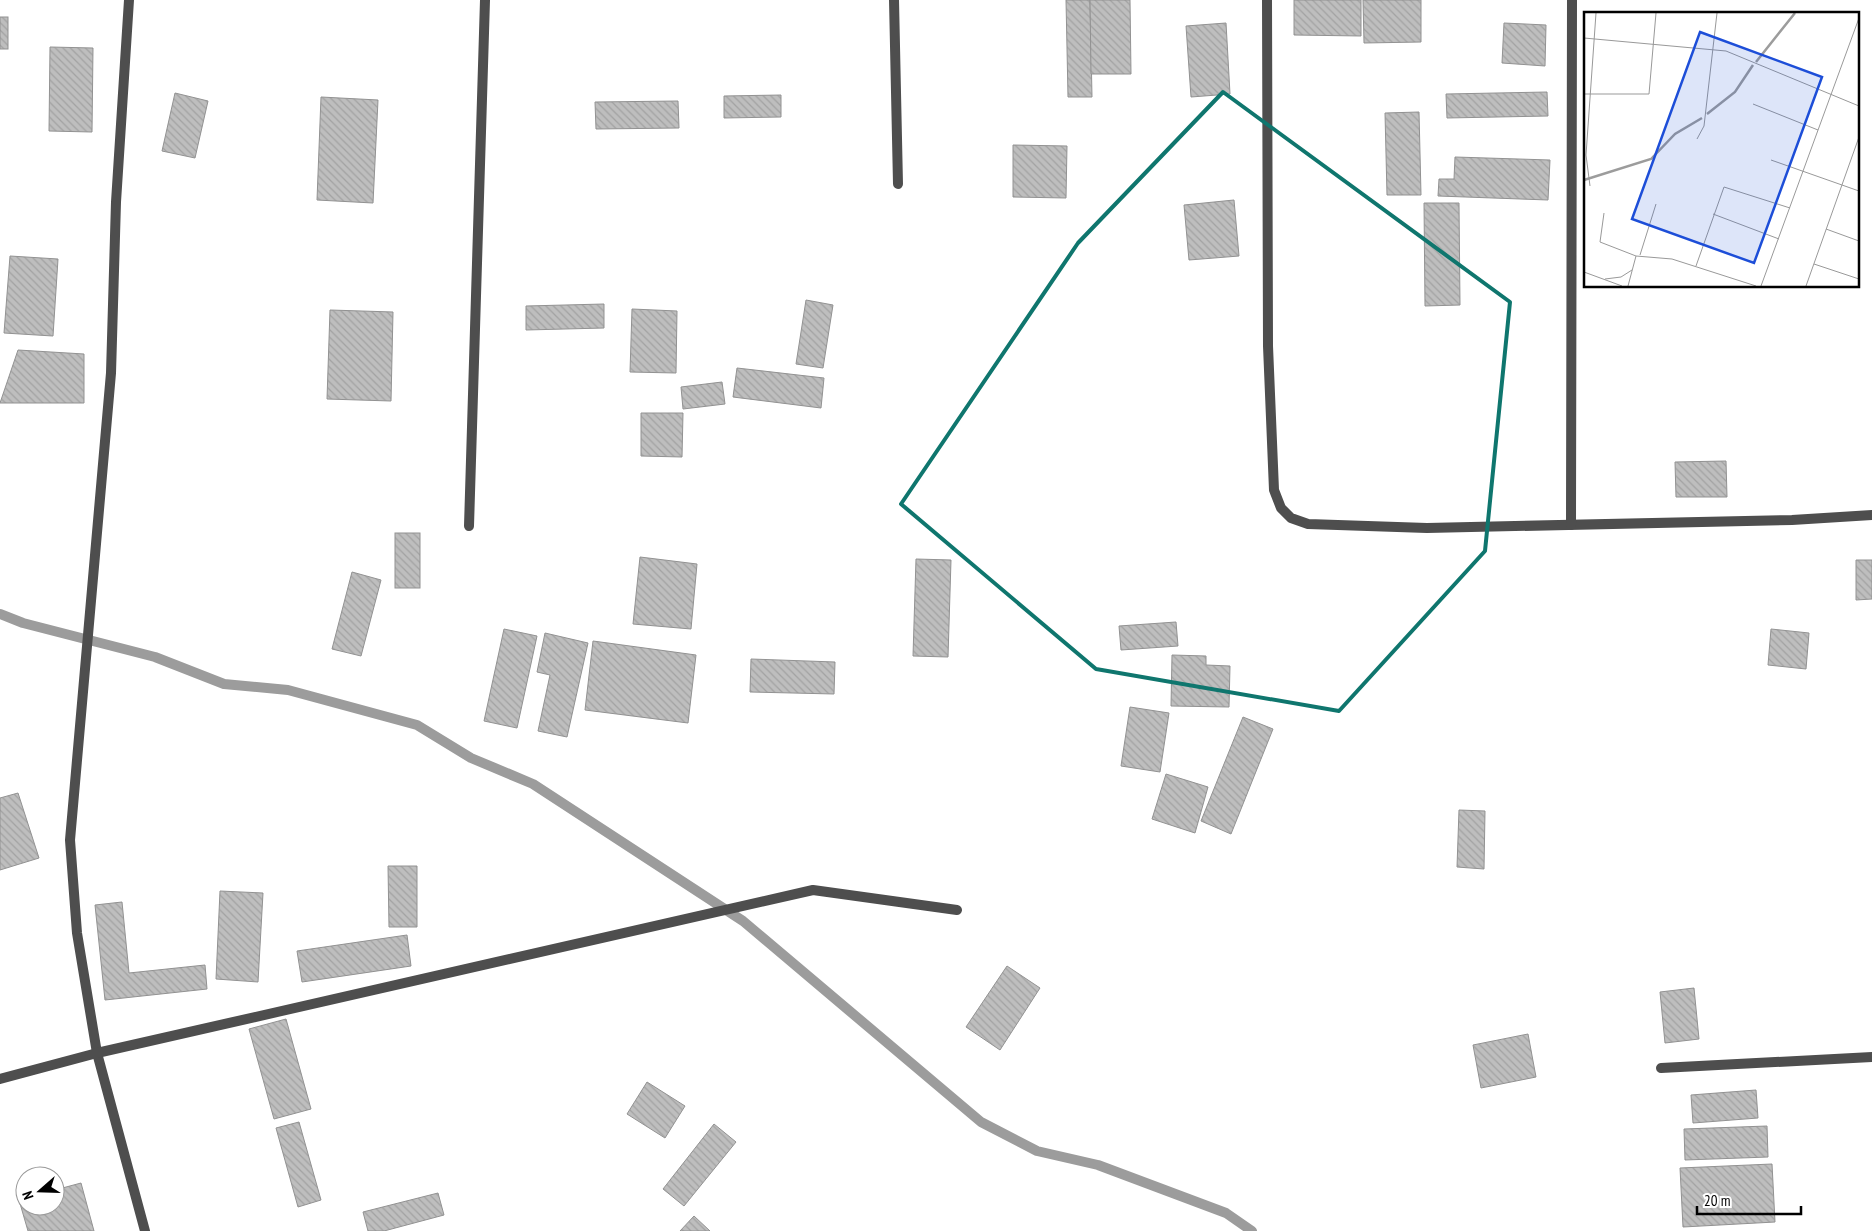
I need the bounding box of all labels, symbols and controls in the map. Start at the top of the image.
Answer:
inset map [1584,12,1860,288]
north arrow [15,1166,65,1216]
scale bar [1697,1184,1801,1216]
text: N [18,1189,38,1202]
text: 20 m [1704,1191,1730,1210]

